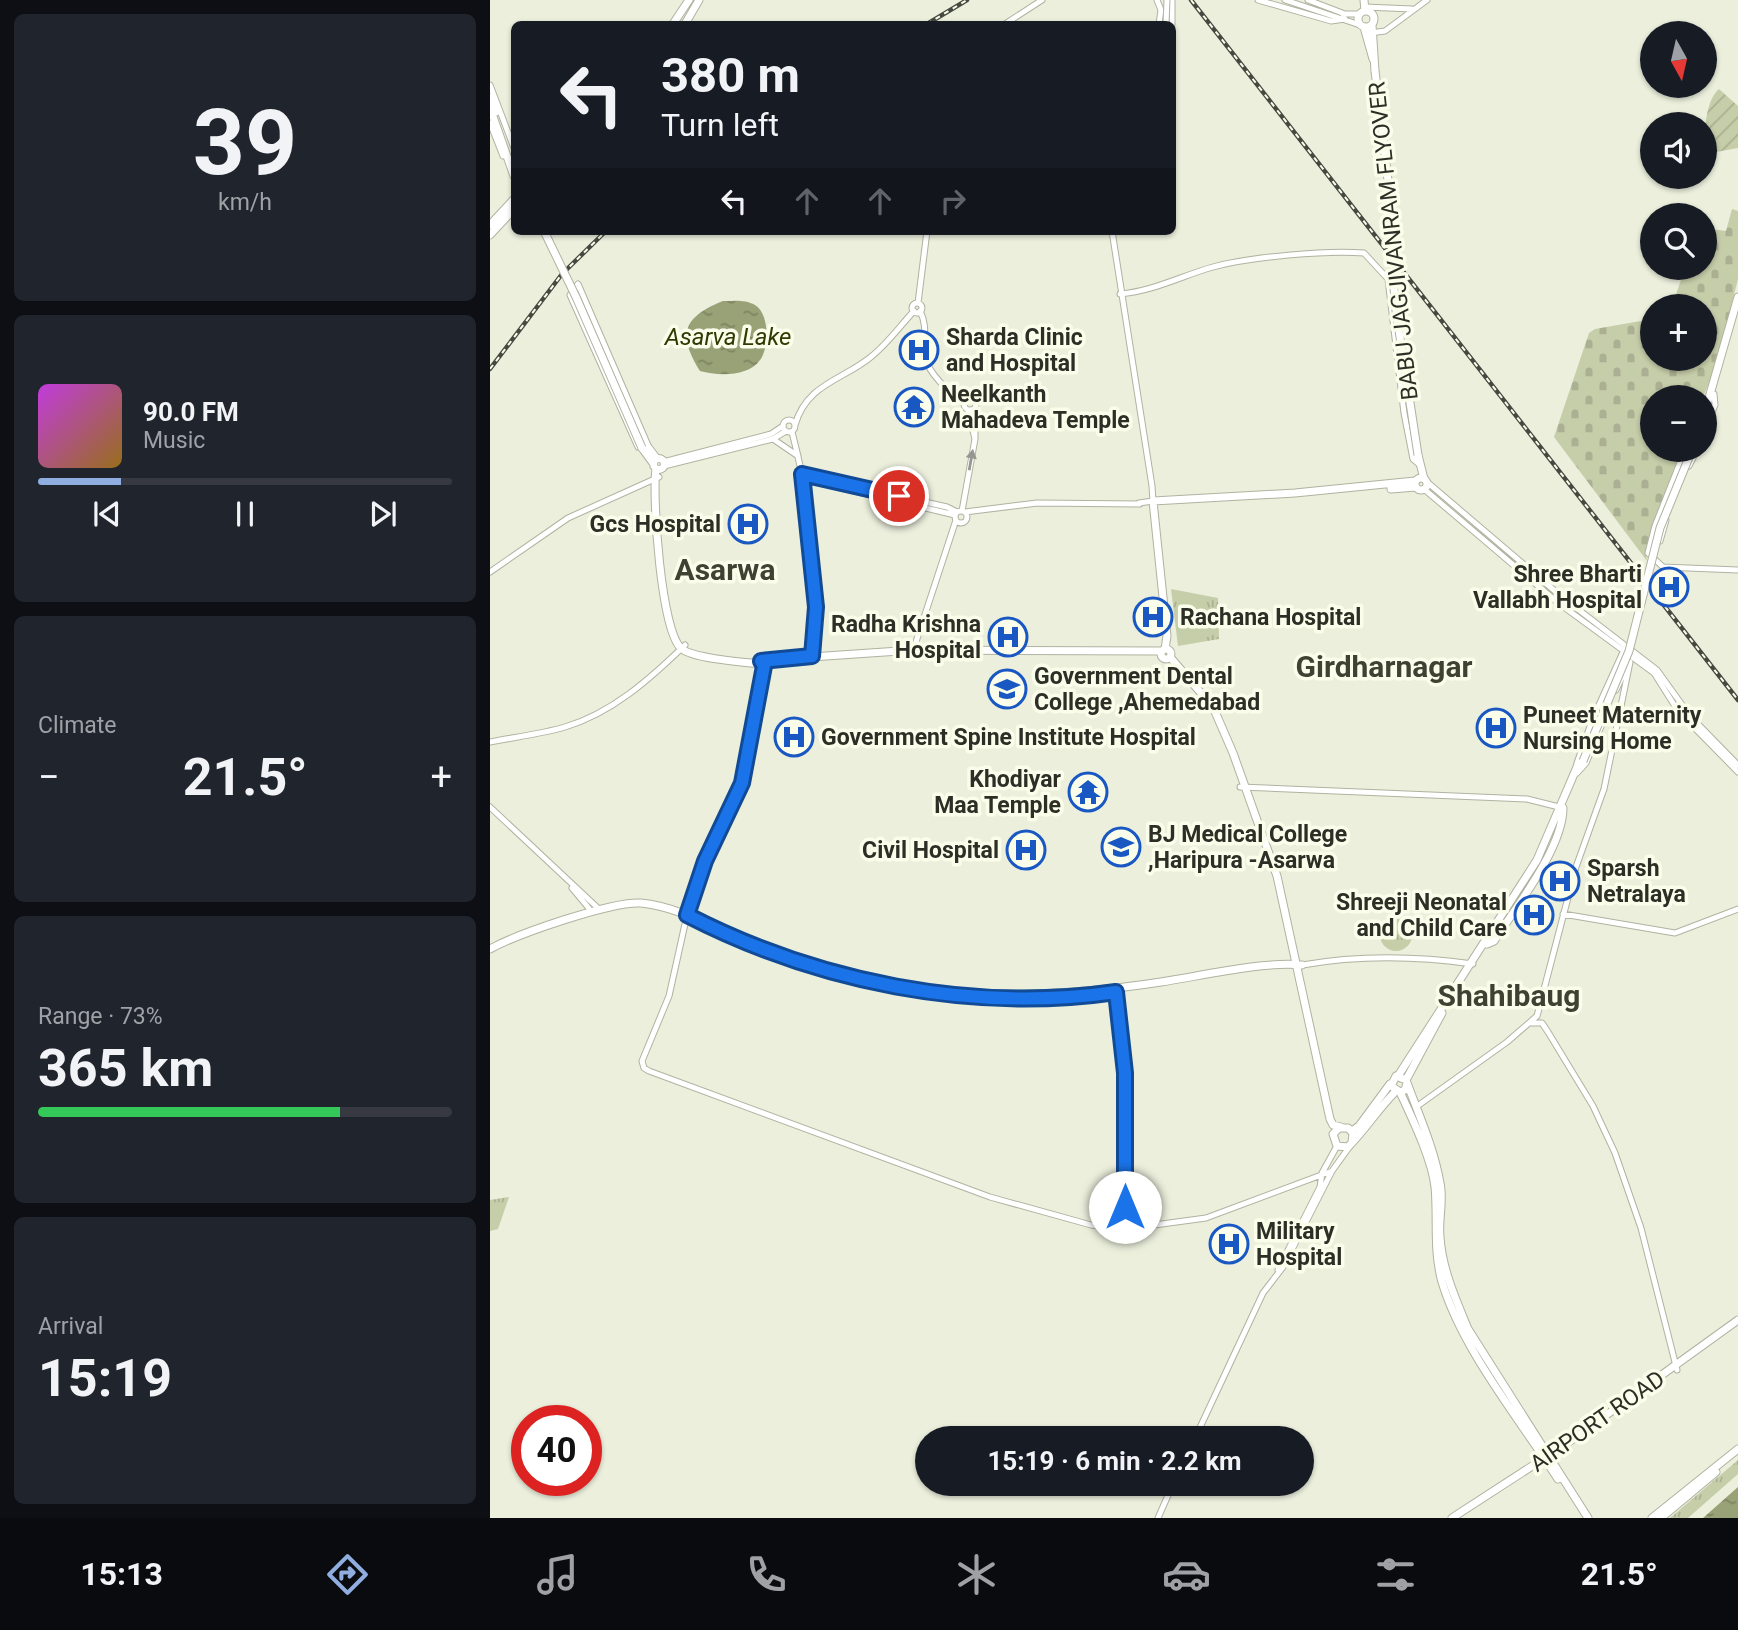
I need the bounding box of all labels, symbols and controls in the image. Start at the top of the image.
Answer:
north arrow [1640,21,1717,98]
map controls [1640,21,1717,462]
text: 380 m [661,47,800,104]
icon: left [546,49,637,140]
street label: BABU JAGJIVANRAM FLYOVER [1363,81,1424,401]
text: 39 [193,90,297,196]
text: Turn left [661,106,779,144]
button: sound [1640,112,1717,189]
icon: left [715,182,753,220]
icon: ahead [788,182,826,220]
icon: ahead [861,182,899,220]
icon: right [934,182,972,220]
text: km/h [218,189,272,216]
button: search [1640,203,1717,280]
button: + [1640,294,1717,371]
water label: Asarva Lake [664,323,791,351]
place label: Sharda Clinic and Hospital [946,324,1083,377]
hospital icon: Sharda Clinic and Hospital [898,329,940,371]
place label: Neelkanth Mahadeva Temple [941,381,1130,434]
button: − [1640,385,1717,462]
temple icon: Neelkanth Mahadeva Temple [893,386,935,428]
text: 90.0 FM [143,397,239,427]
text: Music [143,427,205,454]
one-way arrow [966,449,977,471]
pin [869,466,929,526]
icon: arrive [880,477,918,515]
icon: previous [88,495,126,533]
icon: pause [226,495,264,533]
icon: next [364,495,402,533]
hospital icon: Gcs Hospital [727,503,769,545]
place label: Gcs Hospital [590,511,721,538]
district label: Asarwa [675,552,775,587]
place label: Shree Bharti Vallabh Hospital [1473,561,1642,614]
hospital icon: Shree Bharti Vallabh Hospital [1648,566,1690,608]
hospital icon: Rachana Hospital [1132,596,1174,638]
place label: Rachana Hospital [1180,604,1361,631]
place label: Radha Krishna Hospital [831,611,981,664]
hospital icon: Radha Krishna Hospital [987,616,1029,658]
district label: Girdharnagar [1296,649,1472,684]
place label: Government Dental College ,Ahemedabad [1034,663,1260,716]
school or university icon: Government Dental College ,Ahemedabad [986,668,1028,710]
place label: Puneet Maternity Nursing Home [1523,702,1702,755]
hospital icon: Puneet Maternity Nursing Home [1475,707,1517,749]
text: Climate [38,712,117,739]
hospital icon: Government Spine Institute Hospital [773,716,815,758]
place label: Government Spine Institute Hospital [821,724,1196,751]
text: 21.5° [183,747,308,808]
text: − [38,755,60,799]
text: + [430,755,452,799]
place label: Khodiyar Maa Temple [934,766,1062,819]
temple icon: Khodiyar Maa Temple [1067,771,1109,813]
place label: BJ Medical College ,Haripura -Asarwa [1148,821,1347,874]
school or university icon: BJ Medical College ,Haripura -Asarwa [1100,826,1142,868]
hospital icon: Civil Hospital [1005,829,1047,871]
place label: Civil Hospital [862,837,999,864]
place label: Sparsh Netralaya [1587,855,1686,908]
hospital icon: Sparsh Netralaya [1539,860,1581,902]
place label: Shreeji Neonatal and Child Care [1336,889,1507,942]
hospital icon: Shreeji Neonatal and Child Care [1513,894,1555,936]
district label: Shahibaug [1438,978,1580,1013]
text: Range · 73% [38,1003,163,1030]
text: 365 km [38,1038,213,1099]
position arrow [1088,1170,1162,1244]
place label: Military Hospital [1256,1218,1342,1271]
hospital icon: Military Hospital [1208,1223,1250,1265]
text: Arrival [38,1313,103,1340]
text: 15:19 [38,1348,172,1409]
street label: AIRPORT ROAD [1525,1365,1670,1478]
speed limit sign: 40 [511,1405,602,1496]
text: 15:19 · 6 min · 2.2 km [987,1446,1242,1476]
icon: directions [323,1550,372,1599]
icon: music [533,1550,582,1599]
icon: phone [742,1550,791,1599]
icon: climate [952,1550,1001,1599]
icon: car [1162,1550,1211,1599]
icon: filters [1371,1550,1420,1599]
text: 15:13 [80,1555,163,1593]
text: 21.5° [1581,1555,1658,1593]

